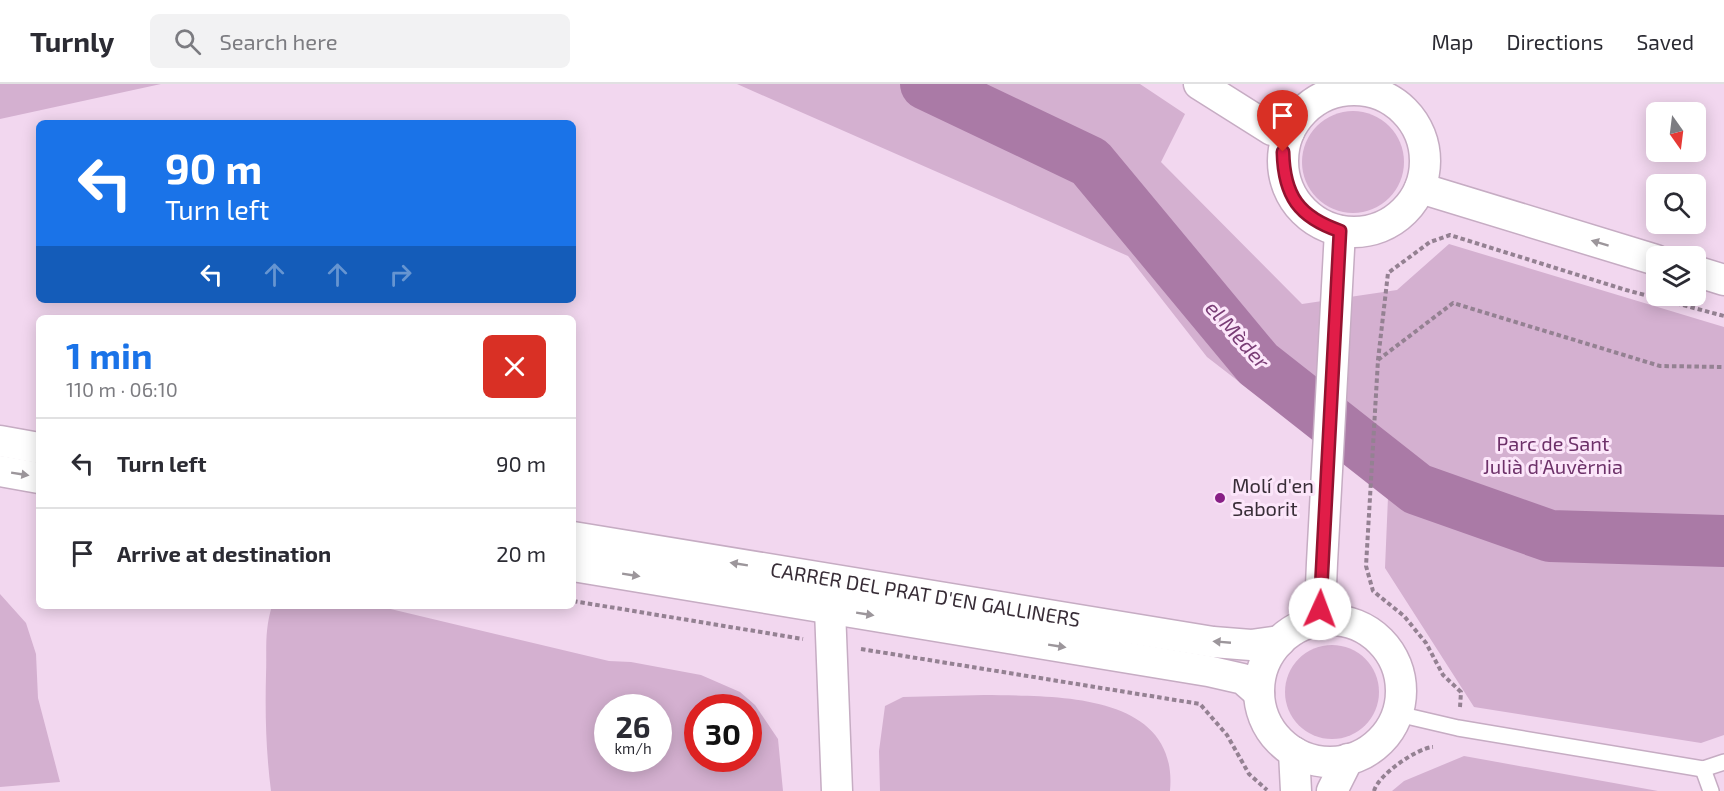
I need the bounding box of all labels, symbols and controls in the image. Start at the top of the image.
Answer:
search box [150,14,570,68]
text: Turnly [30,24,114,58]
icon: search [171,25,204,58]
text: Search here [219,28,338,54]
text: Map [1431,29,1474,54]
text: Directions [1507,29,1603,54]
text: Saved [1636,29,1694,54]
pin [1257,90,1308,152]
icon: arrive [1266,99,1299,132]
north arrow [1646,102,1706,162]
map controls [1646,102,1706,306]
text: 90 m [165,142,262,192]
icon: left [66,144,144,222]
button: search [1646,174,1706,234]
text: Turn left [165,193,269,225]
one-way arrow [1591,238,1609,247]
button: layers [1646,246,1706,306]
icon: left [195,258,228,291]
icon: ahead [258,258,291,291]
icon: ahead [321,258,354,291]
icon: right [384,258,417,291]
water label: el Mèder [1201,295,1276,374]
text: 1 min [66,333,153,376]
button: close [483,335,546,398]
text: 110 m · 06:10 [66,377,178,401]
park label: Parc de Sant Julià d'Auvèrnia [1483,431,1623,478]
icon: left [66,447,99,480]
text: Turn left [117,450,206,476]
text: 90 m [496,450,546,476]
one-way arrow [10,470,29,479]
place label: Molí d'en Saborit [1232,473,1314,520]
marker: Molí d'en Saborit [1213,491,1227,505]
icon: arrive [66,537,99,570]
text: Arrive at destination [117,540,331,566]
text: 20 m [496,540,546,566]
street label: CARRER DEL PRAT D'EN GALLINERS [769,557,1082,631]
one-way arrow [729,559,748,568]
one-way arrow [621,571,640,580]
position arrow [1288,577,1352,641]
one-way arrow [855,610,874,619]
one-way arrow [1212,637,1231,647]
one-way arrow [1048,642,1067,651]
speed limit sign: 30 [684,694,762,772]
text: 26 [615,708,651,744]
text: km/h [614,739,652,757]

